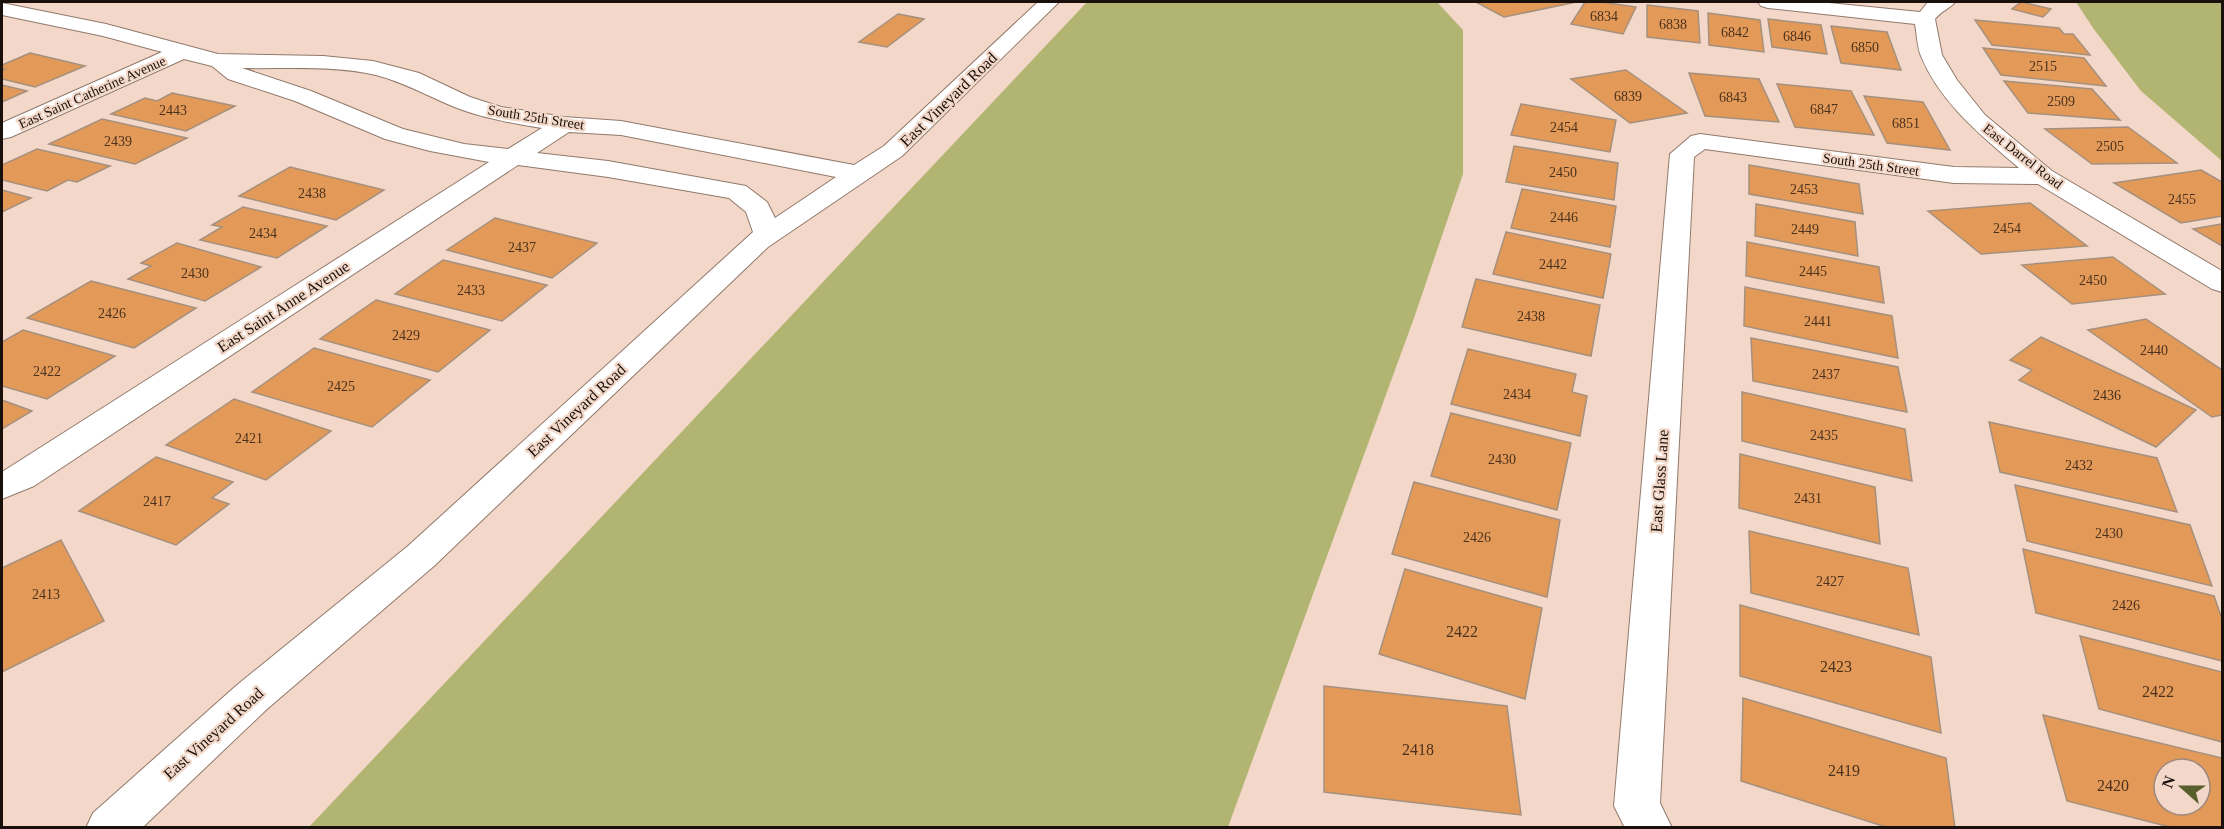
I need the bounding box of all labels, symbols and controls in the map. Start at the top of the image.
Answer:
house number: 6834 [1590,9,1618,24]
house number: 6838 [1659,17,1687,32]
house number: 6842 [1721,25,1749,40]
house number: 6846 [1783,29,1811,44]
house number: 6850 [1851,40,1879,55]
street label: East Vineyard Road [897,49,1001,151]
street label: East Saint Catherine Avenue [16,53,168,132]
house number: 2515 [2029,59,2057,74]
house number: 6839 [1614,89,1642,104]
house number: 6843 [1719,90,1747,105]
house number: 2509 [2047,94,2075,109]
street label: South 25th Street [487,102,585,133]
house number: 6847 [1810,102,1838,117]
house number: 2443 [159,103,187,118]
house number: 6851 [1892,116,1920,131]
house number: 2454 [1550,120,1578,135]
street label: East Darrel Road [1980,121,2065,192]
house number: 2439 [104,134,132,149]
house number: 2505 [2096,139,2124,154]
street label: South 25th Street [1822,150,1920,179]
house number: 2450 [1549,165,1577,180]
house number: 2453 [1790,182,1818,197]
house number: 2438 [298,186,326,201]
house number: 2455 [2168,192,2196,207]
house number: 2446 [1550,210,1578,225]
house number: 2454 [1993,221,2021,236]
house number: 2449 [1791,222,1819,237]
house number: 2434 [249,226,277,241]
house number: 2437 [508,240,536,255]
street label: East Saint Anne Avenue [214,257,352,355]
house number: 2442 [1539,257,1567,272]
house number: 2445 [1799,264,1827,279]
house number: 2430 [181,266,209,281]
house number: 2450 [2079,273,2107,288]
house number: 2433 [457,283,485,298]
house number: 2426 [98,306,126,321]
house number: 2438 [1517,309,1545,324]
house number: 2441 [1804,314,1832,329]
house number: 2429 [392,328,420,343]
house number: 2440 [2140,343,2168,358]
street label: East Vineyard Road [524,361,629,461]
house number: 2422 [33,364,61,379]
house number: 2437 [1812,367,1840,382]
house number: 2425 [327,379,355,394]
house number: 2434 [1503,387,1531,402]
house number: 2436 [2093,388,2121,403]
house number: 2435 [1810,428,1838,443]
street label: East Glass Lane [1647,429,1672,533]
house number: 2421 [235,431,263,446]
house number: 2430 [1488,452,1516,467]
house number: 2432 [2065,458,2093,473]
house number: 2431 [1794,491,1822,506]
house number: 2417 [143,494,171,509]
house number: 2430 [2095,526,2123,541]
house number: 2426 [1463,530,1491,545]
house number: 2427 [1816,574,1844,589]
house number: 2413 [32,587,60,602]
house number: 2426 [2112,598,2140,613]
house number: 2422 [1446,623,1478,640]
house number: 2423 [1820,658,1852,675]
house number: 2422 [2142,683,2174,700]
street label: East Vineyard Road [160,684,267,783]
house number: 2418 [1402,741,1434,758]
north arrow [2152,757,2212,817]
house number: 2419 [1828,762,1860,779]
text: N [2158,773,2179,790]
house number: 2420 [2097,777,2129,794]

